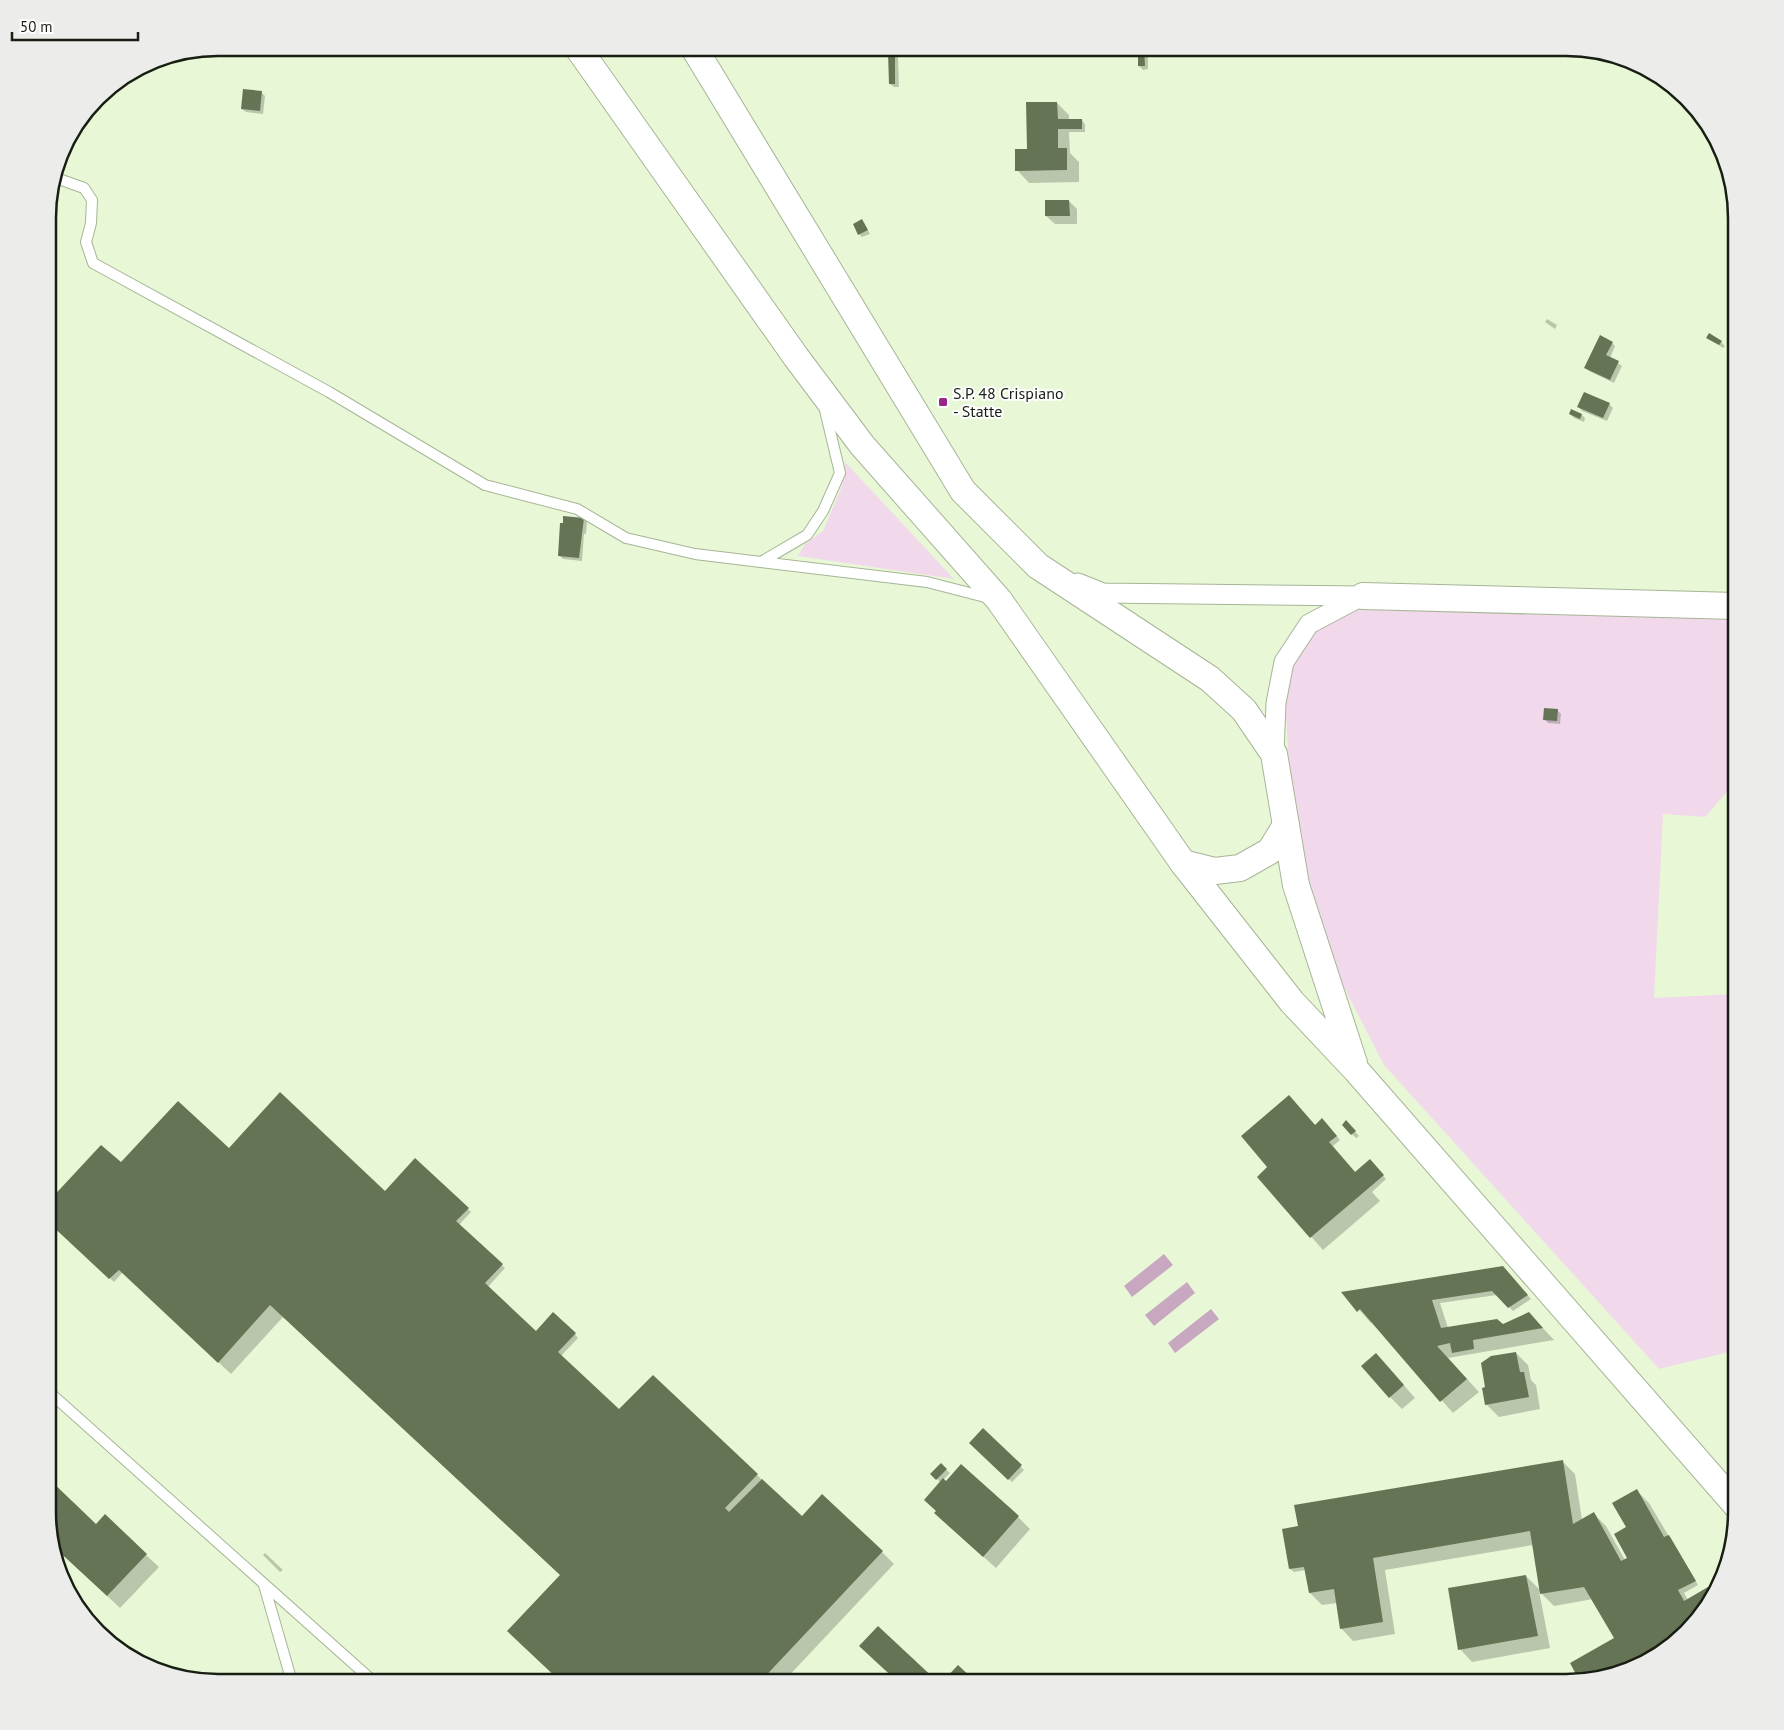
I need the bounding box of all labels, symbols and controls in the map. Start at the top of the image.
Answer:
scale bar [12,10,139,42]
text: 50 m [20,17,53,36]
place label: S.P. 48 Crispiano - Statte [953,383,1063,421]
marker: S.P. 48 Crispiano - Statte [937,396,949,408]

